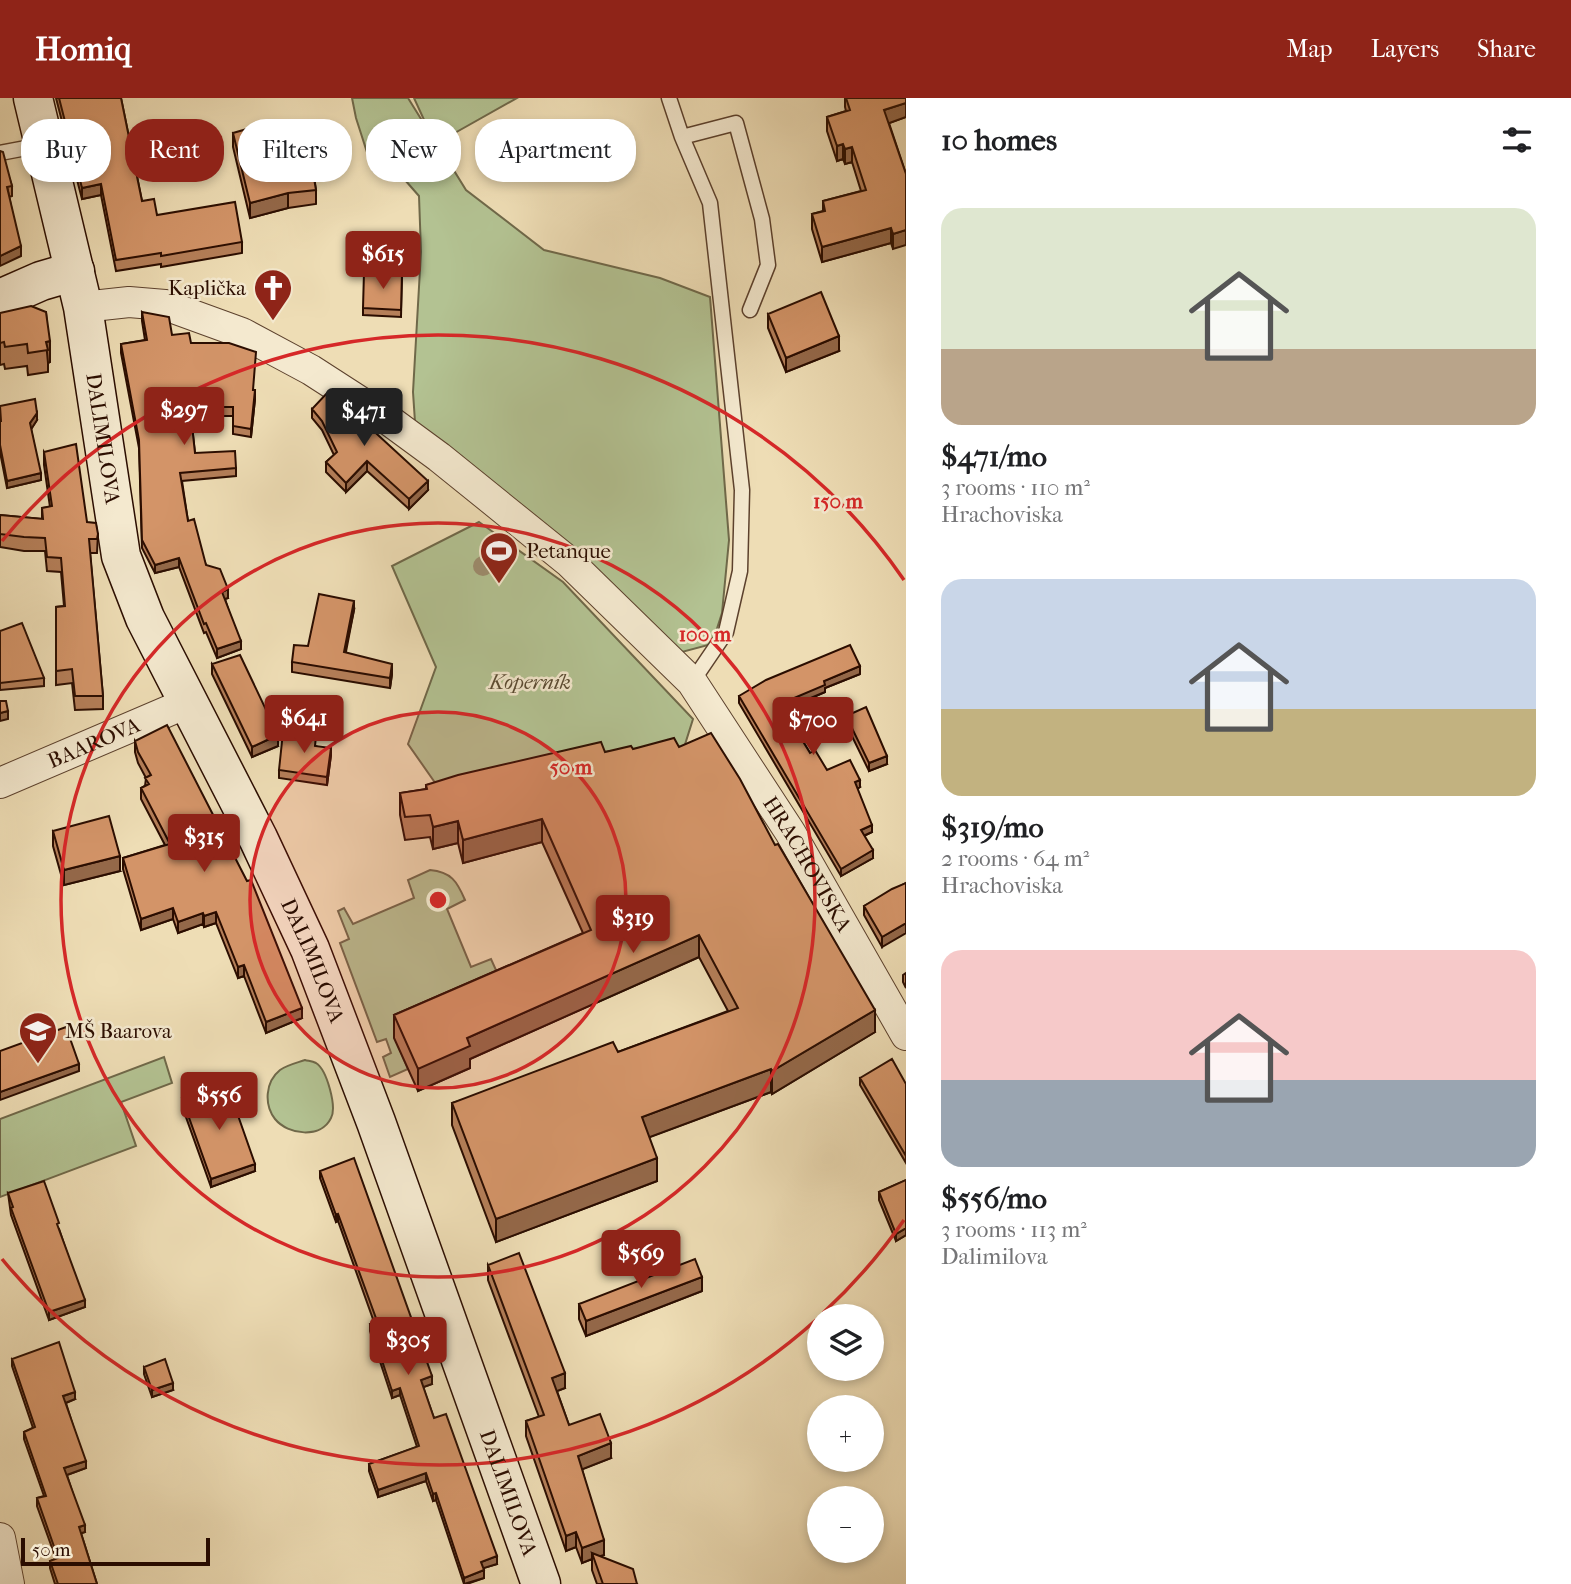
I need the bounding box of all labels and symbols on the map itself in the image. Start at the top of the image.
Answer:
pin: $615 [342,232,424,291]
church icon: Kaplička [252,267,294,322]
place label: Kaplička [168,276,246,300]
street label: DALIMILOVA [81,371,125,506]
pin: $297 [143,388,225,447]
pin: $471 [323,388,405,448]
text: 150 m [813,489,864,513]
sports icon: Petanque [478,530,520,585]
place label: Petanque [526,539,611,563]
text: 100 m [679,622,732,646]
park label: Koperník [487,670,571,694]
pin: $641 [263,696,345,755]
pin: $700 [772,698,854,757]
street label: BAAROVA [44,712,144,773]
text: 50 m [550,755,593,779]
street label: HRACHOVISKA [758,792,857,936]
pin: $315 [163,814,245,874]
centre of rings [426,888,450,912]
street label: DALIMILOVA [276,895,349,1026]
pin: $319 [592,896,674,955]
school or university icon: MŠ Baarova [17,1010,59,1065]
place label: MŠ Baarova [65,1019,172,1043]
pin: $556 [178,1072,260,1132]
pin: $569 [600,1230,682,1290]
pin: $305 [367,1318,449,1377]
street label: DALIMILOVA [475,1426,542,1559]
scale bar [21,1535,210,1567]

